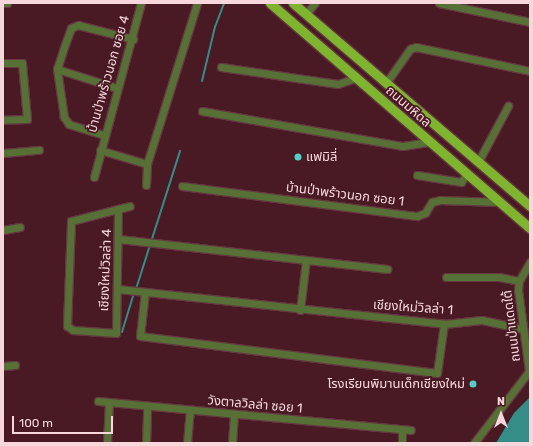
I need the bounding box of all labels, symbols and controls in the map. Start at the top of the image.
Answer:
street label: บ้านป่าพร้าวนอก ซอย 4 [85,14,133,134]
street label: ถนนมหิดล [382,83,434,131]
place label: แฟมิลี่ [306,149,337,165]
marker: แฟมิลี่ [293,152,303,162]
street label: บ้านป่าพร้าวนอก ซอย 1 [285,180,405,210]
street label: เชียงใหม่วิลล่า 4 [97,228,115,312]
street label: ถนนป่าแดดใต้ [500,289,524,363]
street label: เชียงใหม่วิลล่า 1 [372,297,454,319]
place label: โรงเรียนพิมานเด็กเชียงใหม่ [327,376,465,392]
marker: โรงเรียนพิมานเด็กเชียงใหม่ [468,379,478,389]
street label: วังตาลวิลล่า ซอย 1 [207,393,303,417]
north arrow [481,394,521,434]
text: N [497,395,505,408]
scale bar [14,408,115,434]
text: 100 m [19,416,53,430]

